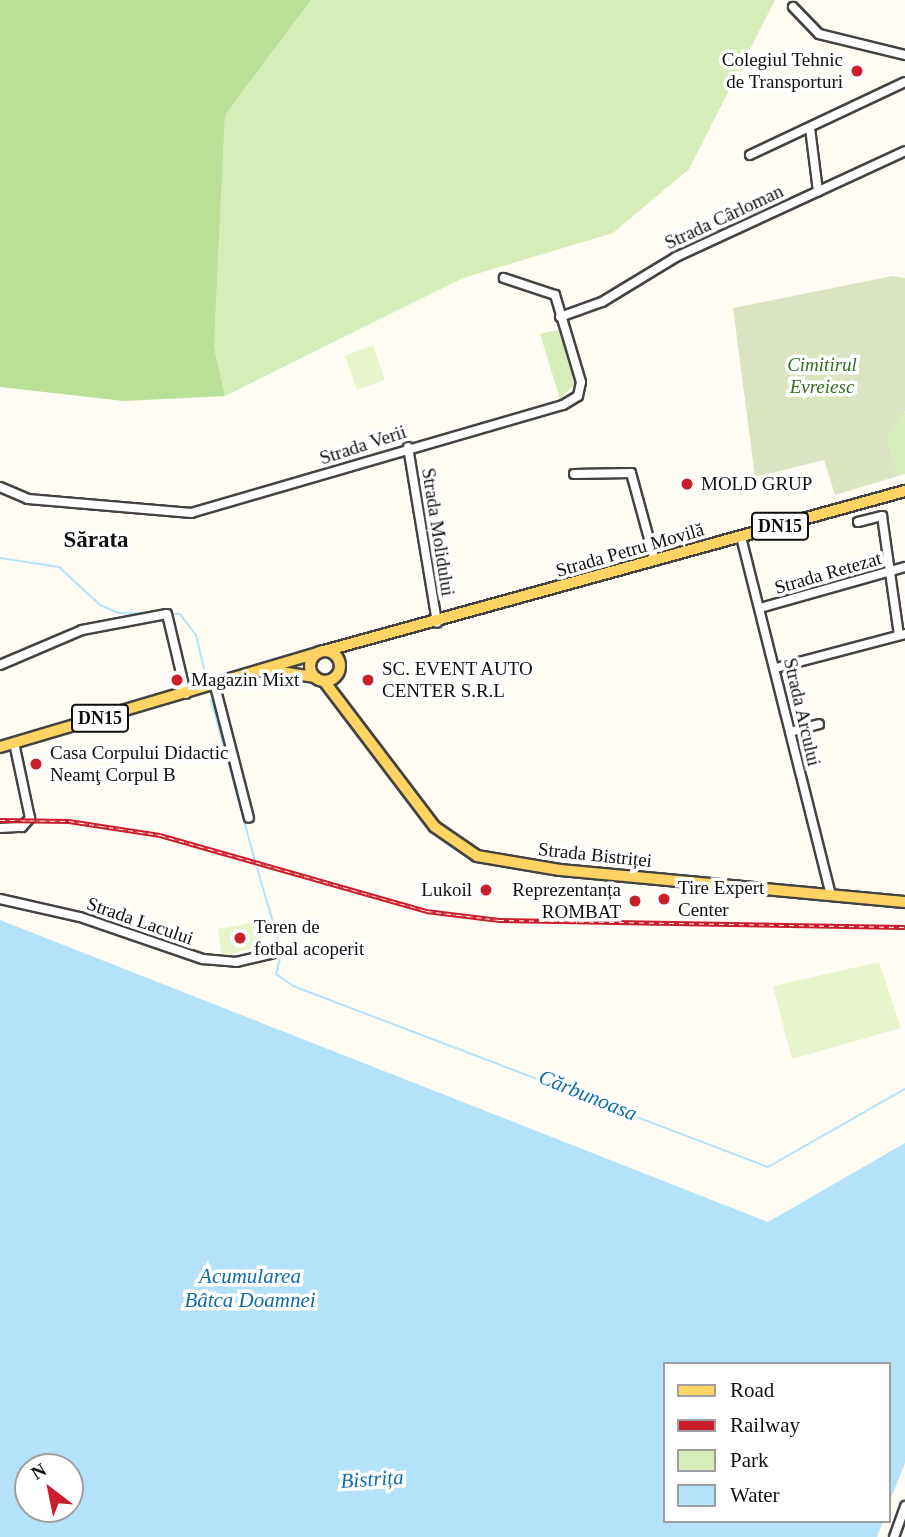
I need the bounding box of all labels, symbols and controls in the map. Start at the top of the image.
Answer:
place label: Colegiul Tehnic de Transporturi [721,49,843,93]
marker: Colegiul Tehnic de Transporturi [849,63,865,79]
street label: Strada Cârloman [661,180,787,254]
park label: Cimitirul Evreiesc [787,354,857,398]
street label: Strada Verii [317,420,409,470]
street label: Strada Molidului [417,466,459,598]
place label: MOLD GRUP [701,473,812,495]
marker: MOLD GRUP [679,476,695,492]
road number: DN15 [750,512,810,540]
street label: Strada Petru Movilă [553,518,707,582]
district label: Sărata [63,526,129,554]
street label: Strada Retezat [772,547,884,599]
street label: Strada Arcului [778,655,826,769]
place label: SC. EVENT AUTO CENTER S.R.L [382,658,534,702]
place label: Magazin Mixt [191,669,299,691]
marker: Magazin Mixt [169,672,185,688]
marker: SC. EVENT AUTO CENTER S.R.L [360,672,376,688]
road number: DN15 [70,704,130,732]
place label: Casa Corpului Didactic Neamţ Corpul B [50,742,228,786]
marker: Casa Corpului Didactic Neamţ Corpul B [28,756,44,772]
street label: Strada Bistriței [537,838,653,872]
place label: Tire Expert Center [678,877,764,921]
place label: Lukoil [421,879,472,901]
place label: Reprezentanța ROMBAT [512,879,621,923]
marker: Lukoil [478,882,494,898]
marker: Tire Expert Center [656,891,672,907]
street label: Strada Lacului [84,892,196,950]
marker: Reprezentanța ROMBAT [627,893,643,909]
place label: Teren de fotbal acoperit [254,916,364,960]
marker: Teren de fotbal acoperit [232,930,248,946]
water label: Cărbunoasa [535,1064,641,1126]
water label: Acumularea Bâtca Doamnei [184,1263,316,1313]
legend [664,1362,891,1523]
text: Road [730,1378,774,1402]
text: Railway [730,1413,800,1437]
text: Park [730,1448,769,1472]
north arrow [14,1453,84,1523]
text: N [27,1459,50,1484]
water label: Bistrița [340,1464,404,1494]
text: Water [730,1483,780,1507]

